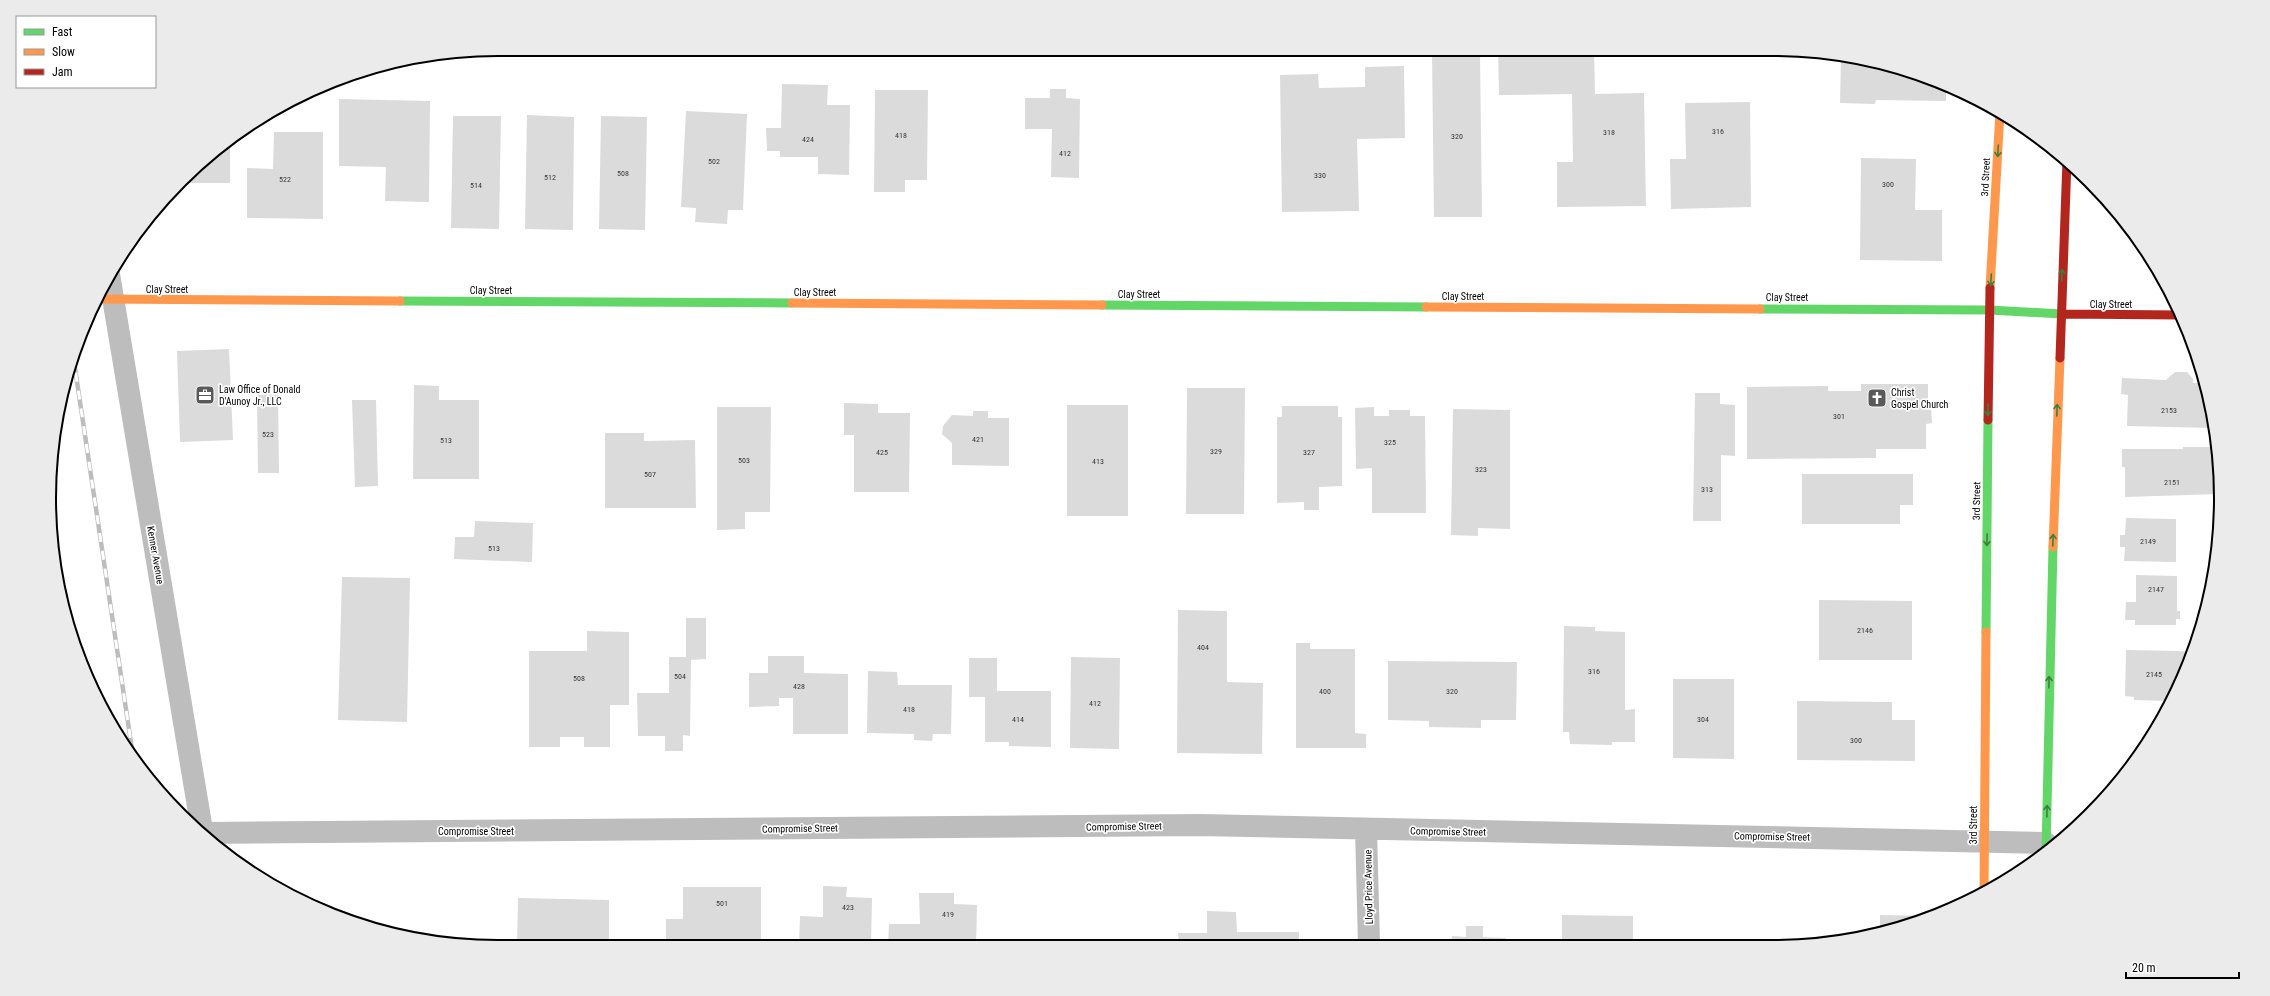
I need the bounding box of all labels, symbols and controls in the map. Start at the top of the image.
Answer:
legend [16,16,156,88]
text: Fast [52,25,73,39]
text: Slow [52,45,75,59]
text: Jam [52,65,73,79]
house number: 316 [1712,127,1724,136]
house number: 318 [1603,128,1615,137]
house number: 418 [895,131,907,140]
house number: 320 [1451,132,1463,141]
house number: 424 [802,135,814,144]
one-way arrow [1994,144,2001,157]
house number: 412 [1059,149,1071,158]
house number: 502 [708,157,720,166]
street label: 3rd Street [1979,157,1992,197]
house number: 508 [617,169,629,178]
house number: 330 [1314,171,1326,180]
house number: 512 [544,173,556,182]
house number: 522 [279,175,291,184]
house number: 300 [1882,180,1894,189]
house number: 514 [470,181,482,190]
one-way arrow [2058,269,2066,282]
one-way arrow [1987,273,1994,286]
street label: Clay Street [146,284,188,295]
street label: Clay Street [470,285,512,296]
street label: Clay Street [794,287,836,298]
street label: Clay Street [1118,289,1160,300]
street label: Clay Street [1442,291,1484,302]
street label: Clay Street [1766,292,1808,303]
street label: Clay Street [2090,299,2132,310]
office icon: Law Office of Donald D'Aunoy Jr., LLC [194,384,216,406]
place label: Law Office of Donald D'Aunoy Jr., LLC [219,384,301,407]
church icon: Christ Gospel Church [1866,387,1888,409]
place label: Christ Gospel Church [1891,387,1949,410]
one-way arrow [1984,403,1992,416]
one-way arrow [2054,404,2061,417]
house number: 2153 [2161,406,2177,415]
house number: 301 [1833,412,1845,421]
house number: 523 [262,430,274,439]
house number: 421 [972,435,984,444]
house number: 513 [440,436,452,445]
house number: 325 [1384,438,1396,447]
house number: 329 [1210,447,1222,456]
house number: 425 [876,448,888,457]
house number: 327 [1303,448,1315,457]
house number: 503 [738,456,750,465]
house number: 413 [1092,457,1104,466]
house number: 323 [1475,465,1487,474]
house number: 507 [644,470,656,479]
house number: 2151 [2164,478,2180,487]
street label: 3rd Street [1971,482,1982,520]
house number: 313 [1701,485,1713,494]
street label: Kenner Avenue [145,525,166,585]
one-way arrow [1983,533,1991,546]
one-way arrow [2049,534,2057,547]
house number: 2149 [2140,537,2156,546]
house number: 513 [488,544,500,553]
house number: 2147 [2148,585,2164,594]
house number: 2146 [1857,626,1873,635]
house number: 404 [1197,643,1209,652]
house number: 316 [1588,667,1600,676]
house number: 2145 [2146,670,2162,679]
house number: 504 [674,672,686,681]
house number: 508 [573,674,585,683]
one-way arrow [2046,676,2053,689]
house number: 428 [793,682,805,691]
house number: 400 [1319,687,1331,696]
house number: 320 [1446,687,1458,696]
house number: 412 [1089,699,1101,708]
house number: 418 [903,705,915,714]
house number: 414 [1012,715,1024,724]
house number: 304 [1697,715,1709,724]
house number: 300 [1850,736,1862,745]
one-way arrow [2043,805,2050,818]
street label: 3rd Street [1968,806,1979,844]
street label: Compromise Street [1086,820,1162,833]
street label: Compromise Street [762,822,838,835]
street label: Compromise Street [1410,825,1486,838]
street label: Compromise Street [438,826,514,837]
street label: Compromise Street [1734,830,1810,843]
street label: Lloyd Price Avenue [1362,849,1375,924]
house number: 501 [716,899,728,908]
house number: 423 [842,903,854,912]
house number: 419 [942,910,954,919]
scale bar [2126,954,2239,980]
text: 20 m [2132,961,2156,975]

